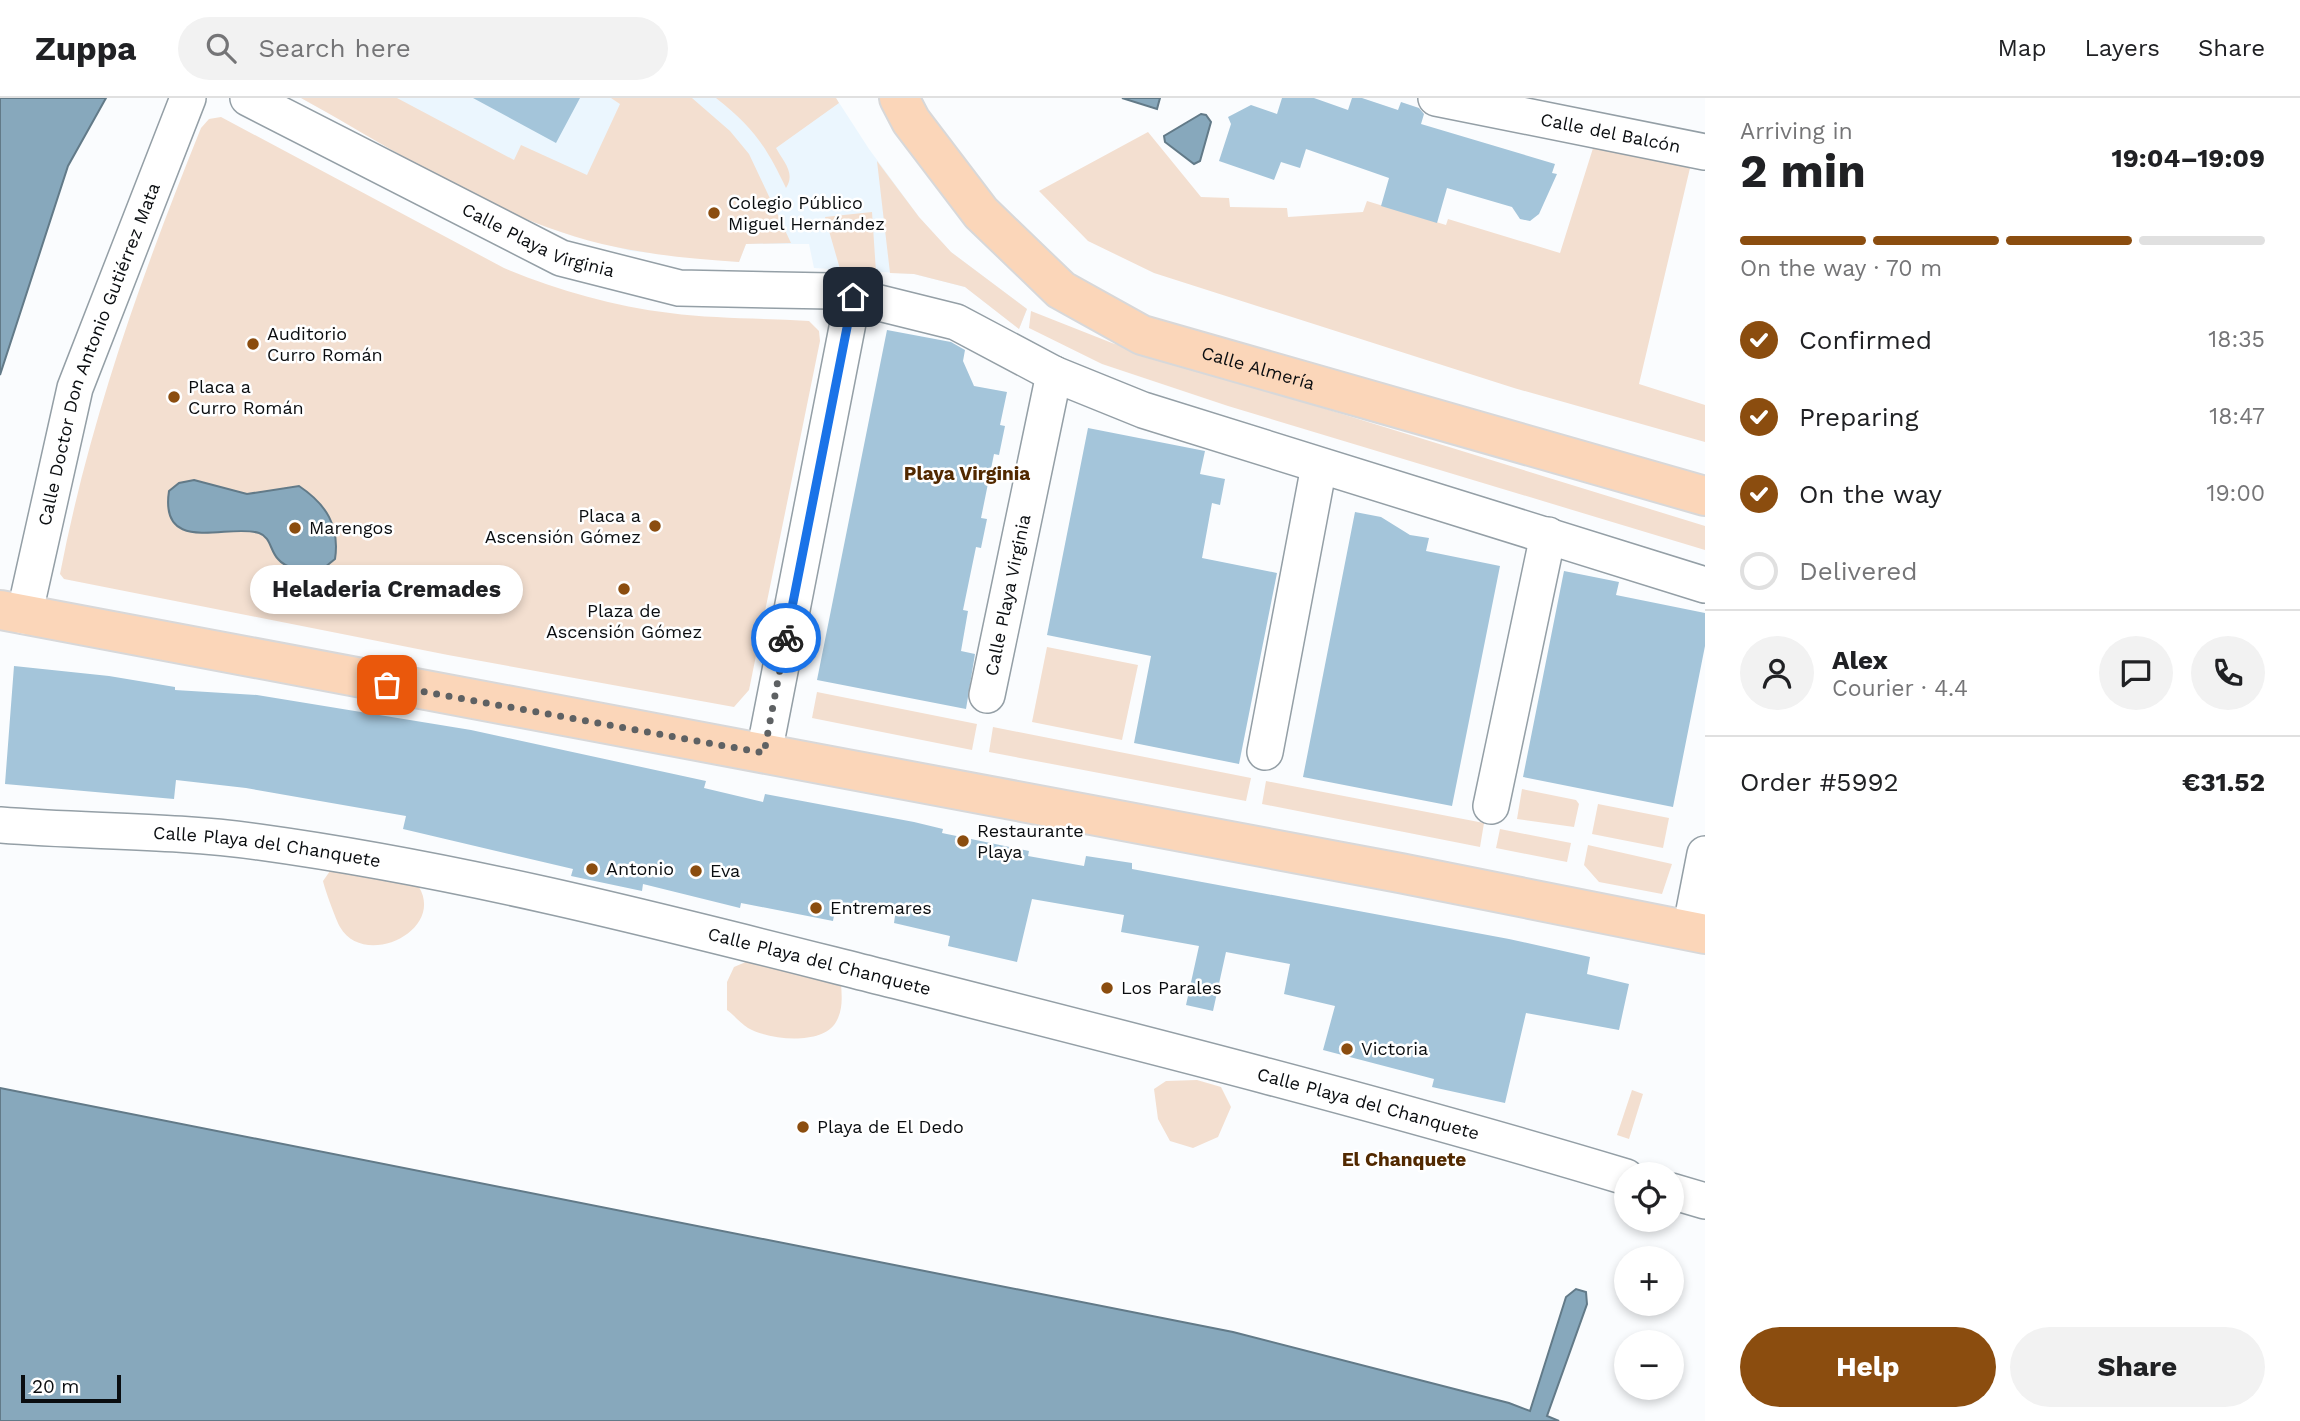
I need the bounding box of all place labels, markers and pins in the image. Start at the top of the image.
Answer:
place label: Colegio Público Miguel Hernández [728,192,885,234]
marker: Colegio Público Miguel Hernández [706,205,722,221]
pin [823,267,883,327]
place label: Auditorio Curro Román [267,323,383,365]
marker: Auditorio Curro Román [245,336,261,352]
place label: Placa a Curro Román [188,376,304,418]
marker: Placa a Curro Román [166,389,182,405]
place label: Placa a Ascensión Gómez [485,505,641,547]
place label: Marengos [309,517,393,538]
marker: Placa a Ascensión Gómez [647,518,663,534]
marker: Marengos [287,520,303,536]
callout: Heladeria Cremades [250,566,524,615]
marker: Plaza de Ascensión Gómez [616,581,632,597]
place label: Plaza de Ascensión Gómez [546,600,702,642]
pin [357,655,417,715]
place label: Restaurante Playa [977,820,1084,862]
marker: Restaurante Playa [955,833,971,849]
place label: Antonio [606,858,674,879]
place label: Eva [710,860,740,881]
marker: Antonio [584,861,600,877]
marker: Eva [688,863,704,879]
place label: Entremares [830,897,932,918]
marker: Entremares [808,900,824,916]
place label: Los Parales [1121,977,1222,998]
marker: Los Parales [1099,980,1115,996]
place label: Victoria [1361,1038,1428,1059]
marker: Victoria [1339,1041,1355,1057]
place label: Playa de El Dedo [817,1116,964,1137]
marker: Playa de El Dedo [795,1119,811,1135]

